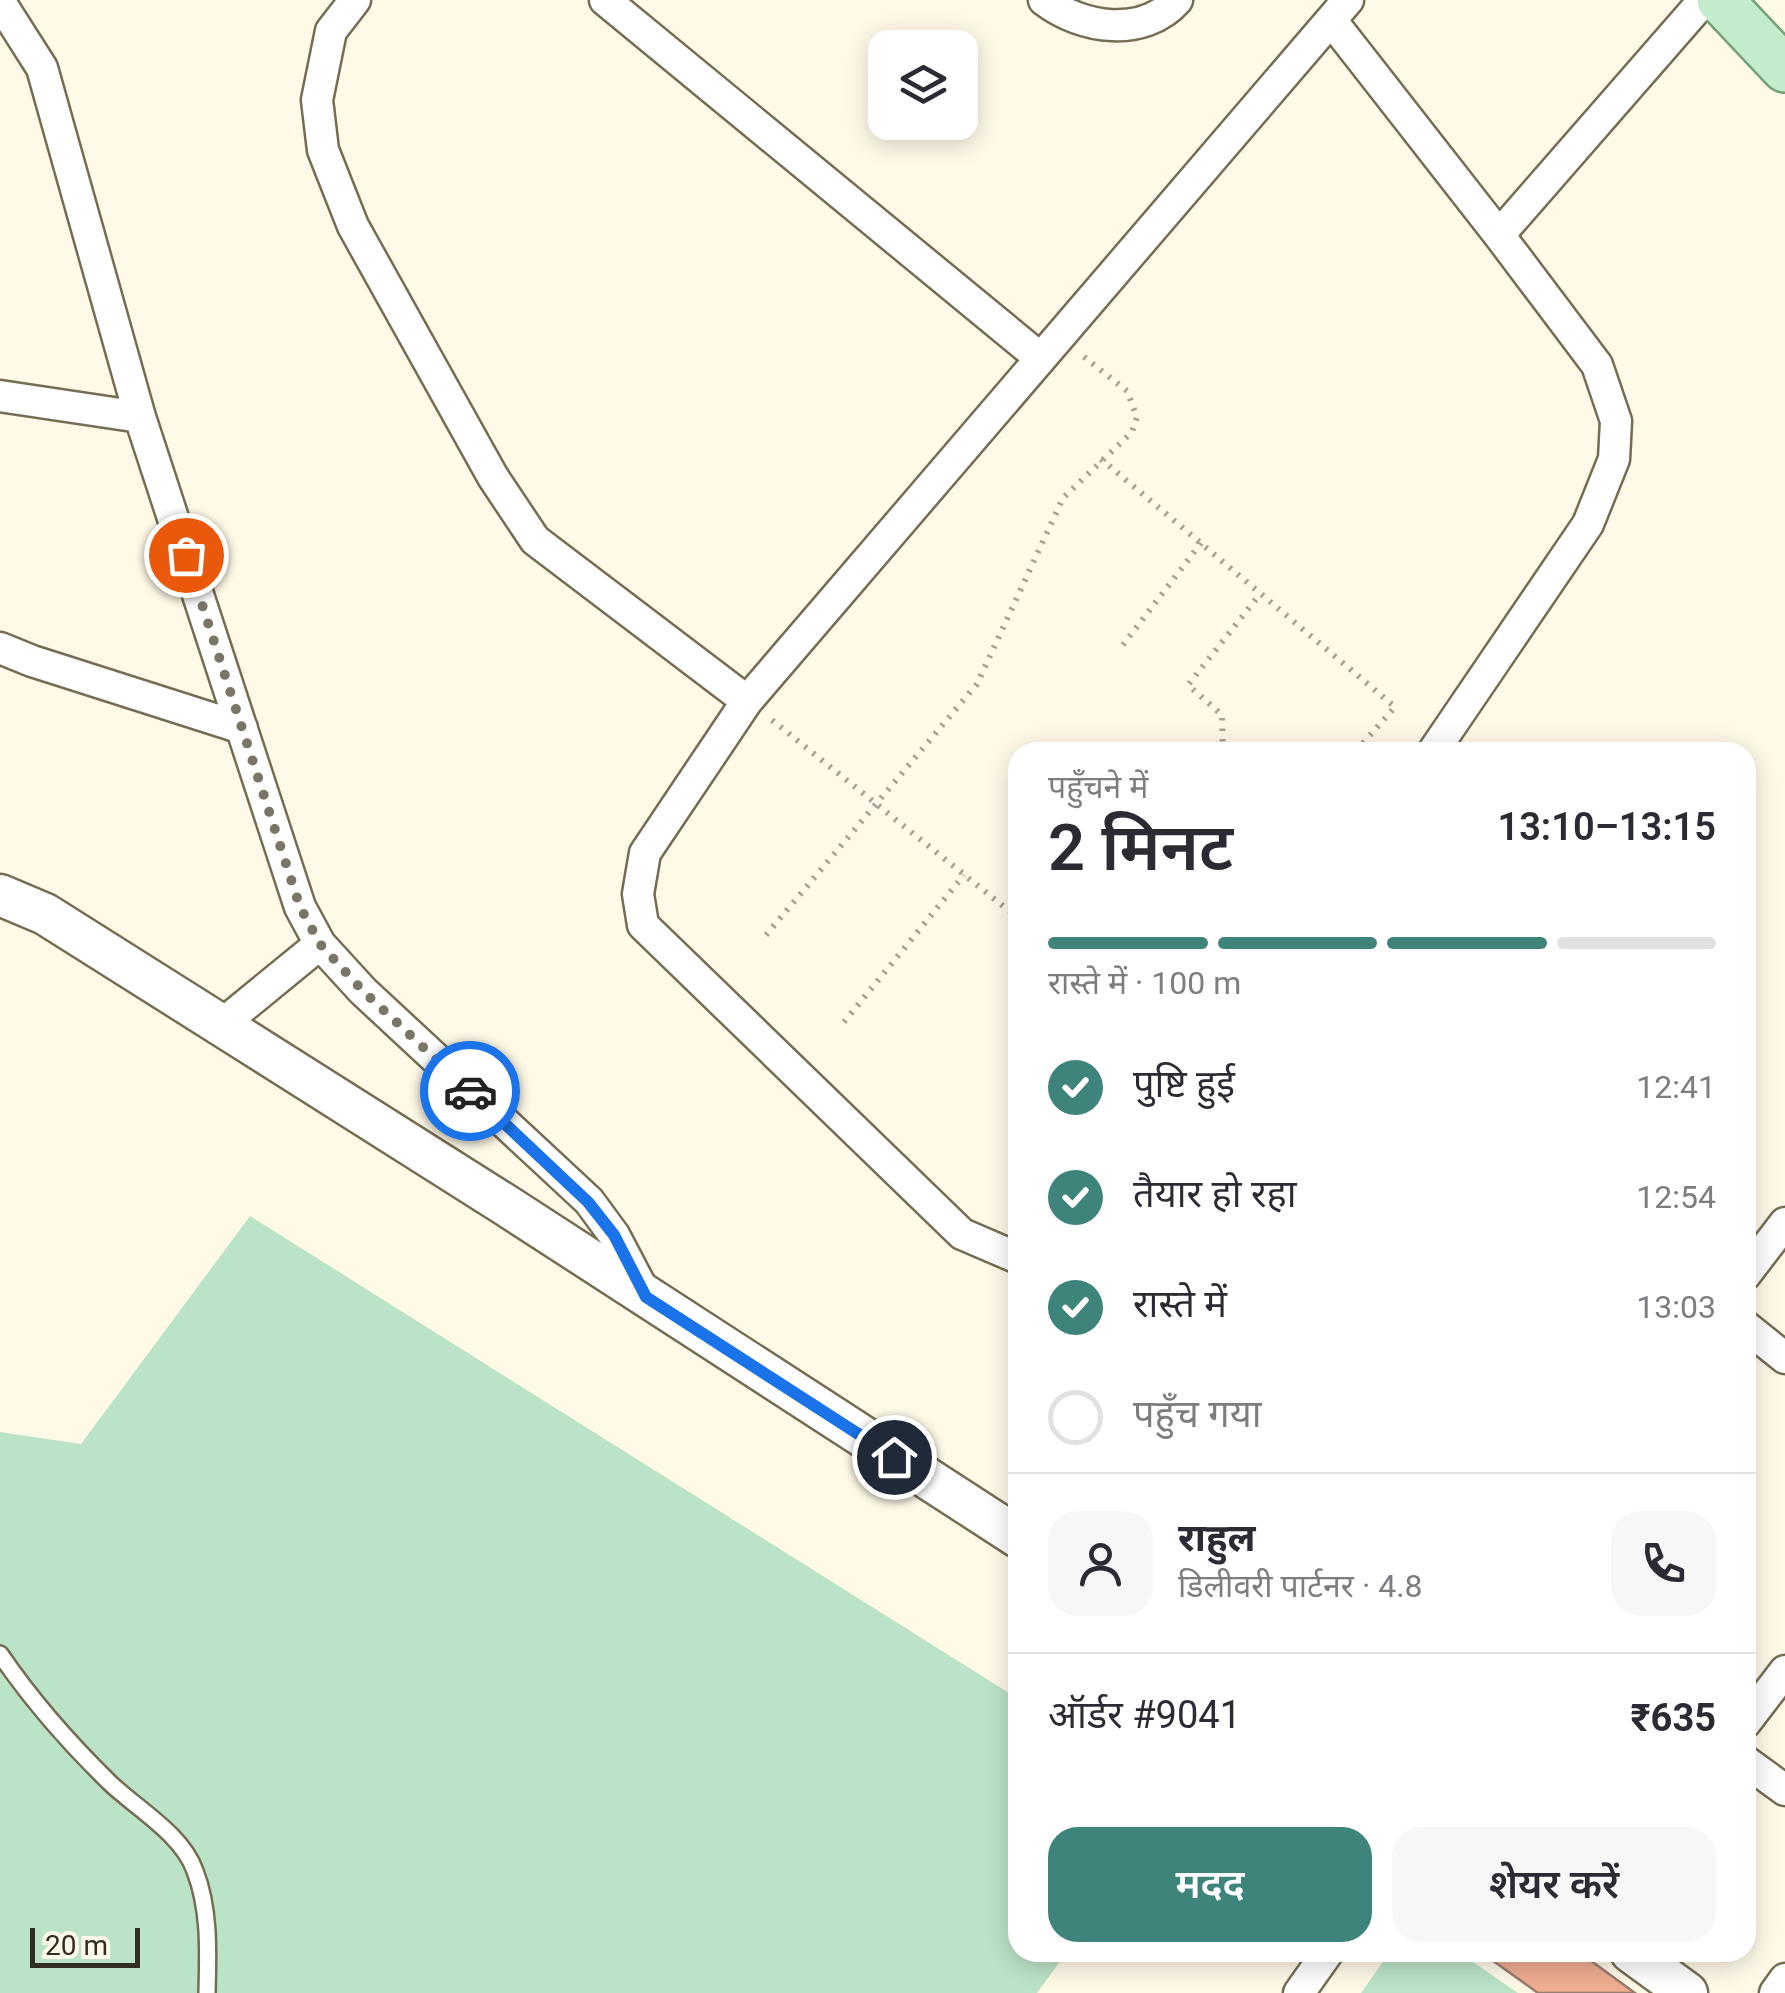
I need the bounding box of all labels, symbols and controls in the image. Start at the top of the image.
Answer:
map controls [868,30,978,140]
button: layers [868,30,978,140]
pin [144,513,229,598]
icon: bag [159,528,214,583]
text: पहुँचने में [1048,768,1148,806]
text: 13:10–13:15 [1497,805,1716,849]
text: 2 मिनट [1048,810,1233,886]
text: रास्ते में · 100 m [1048,964,1241,1002]
courier [420,1041,520,1141]
icon: check [1048,1060,1103,1115]
text: पुष्टि हुई [1133,1062,1235,1106]
icon: car [443,1064,498,1119]
text: 12:41 [1636,1068,1716,1106]
icon: check [1048,1170,1103,1225]
text: तैयार हो रहा [1133,1172,1297,1216]
text: 12:54 [1636,1178,1716,1216]
icon: check [1048,1280,1103,1335]
text: रास्ते में [1133,1282,1227,1326]
text: 13:03 [1636,1288,1716,1326]
text: पहुँच गया [1133,1392,1262,1436]
pin [852,1415,937,1500]
icon: home [867,1430,922,1485]
button: person [1048,1511,1153,1616]
button: phone [1611,1511,1716,1616]
text: राहुल [1178,1516,1255,1560]
text: डिलीवरी पार्टनर · 4.8 [1178,1567,1423,1605]
text: ऑर्डर #9041 [1048,1693,1241,1737]
text: ₹635 [1631,1696,1716,1740]
button: मदद [1048,1827,1372,1942]
button: शेयर करें [1392,1827,1716,1942]
scale bar [30,1923,140,1968]
text: 20 m [45,1929,108,1962]

